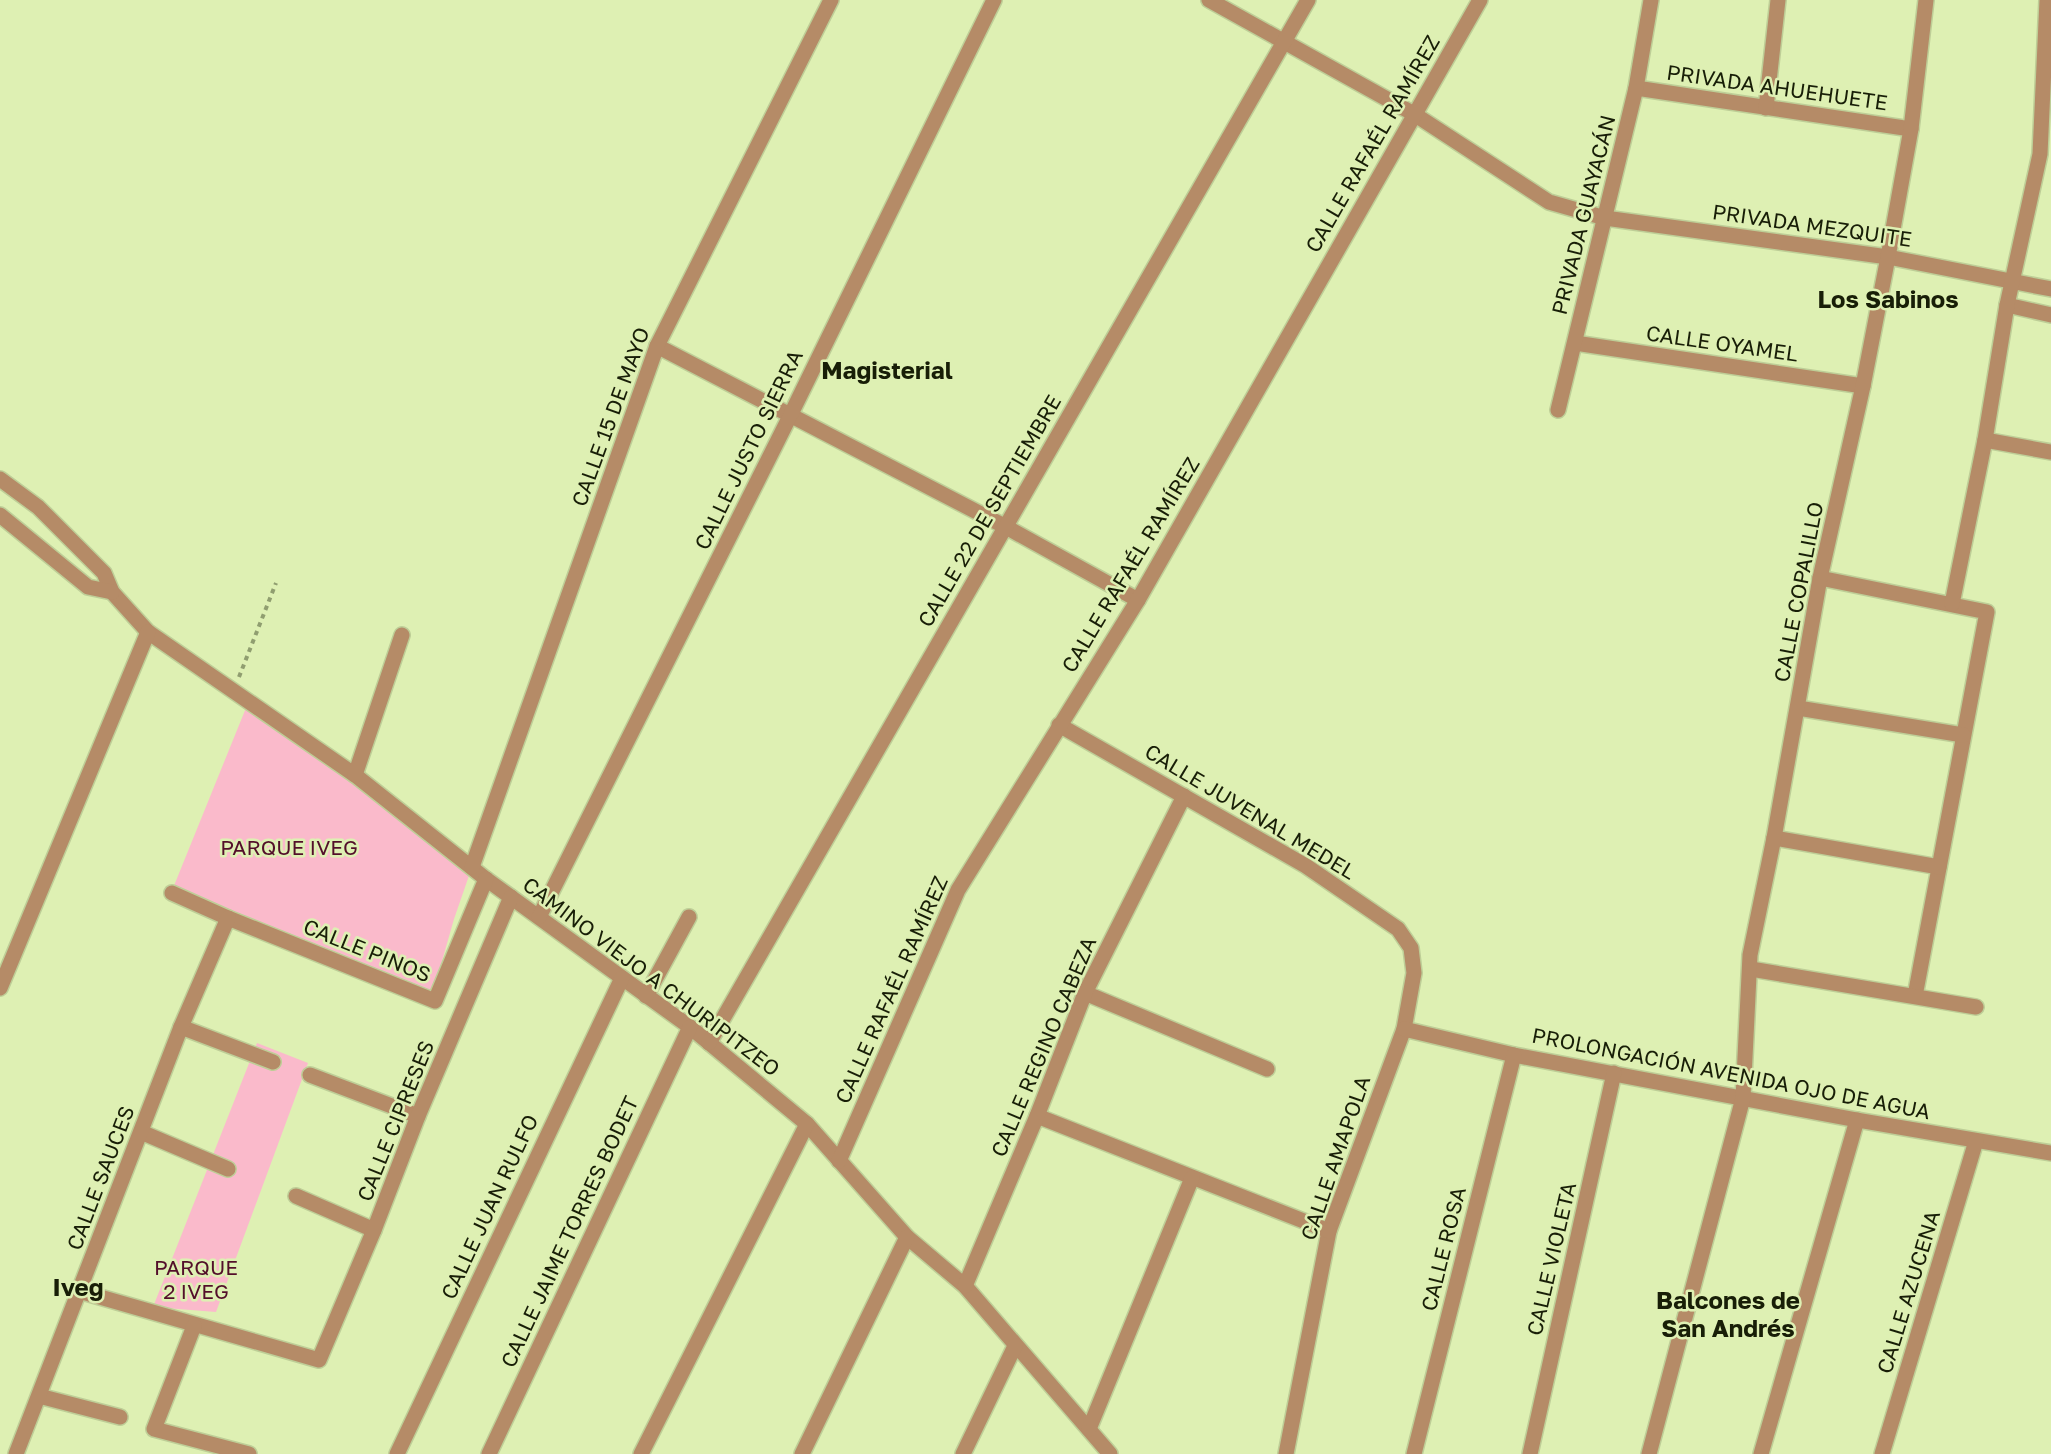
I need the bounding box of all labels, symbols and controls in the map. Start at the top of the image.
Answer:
street label: CALLE RAFAÉL RAMÍREZ [1299,30,1445,257]
street label: PRIVADA AHUEHUETE [1665,59,1889,115]
street label: PRIVADA GUAYACÁN [1546,112,1620,317]
street label: PRIVADA MEZQUITE [1711,198,1913,252]
district label: Los Sabinos [1817,284,1959,313]
street label: CALLE OYAMEL [1645,319,1800,367]
street label: CALLE 15 DE MAYO [566,324,655,510]
street label: CALLE JUSTO SIERRA [688,345,808,554]
district label: Magisterial [821,355,953,384]
street label: CALLE 22 DE SEPTIEMBRE [912,390,1066,631]
street label: CALLE RAFAÉL RAMÍREZ [1056,452,1205,677]
street label: CALLE COPALILLO [1768,499,1828,684]
street label: CALLE JUVENAL MEDEL [1140,738,1361,884]
park label: PARQUE IVEG [220,834,358,860]
street label: CAMINO VIEJO A CHURIPITZEO [518,871,785,1081]
street label: CALLE RAFAÉL RAMÍREZ [829,872,953,1107]
street label: CALLE PINOS [300,913,435,987]
street label: CALLE REGINO CABEZA [985,933,1101,1161]
street label: PROLONGACIÓN AVENIDA OJO DE AGUA [1530,1022,1932,1124]
street label: CALLE CIPRESES [351,1036,439,1205]
street label: CALLE AMAPOLA [1295,1072,1375,1243]
street label: CALLE JAIME TORRES BODET [495,1092,643,1371]
street label: CALLE SAUCES [61,1102,140,1253]
street label: CALLE JUAN RULFO [435,1110,543,1303]
street label: CALLE VIOLETA [1521,1180,1581,1338]
street label: CALLE ROSA [1415,1184,1471,1314]
street label: CALLE AZUCENA [1871,1207,1945,1376]
park label: PARQUE 2 IVEG [154,1254,238,1304]
district label: Iveg [53,1272,104,1301]
district label: Balcones de San Andrés [1656,1285,1800,1342]

